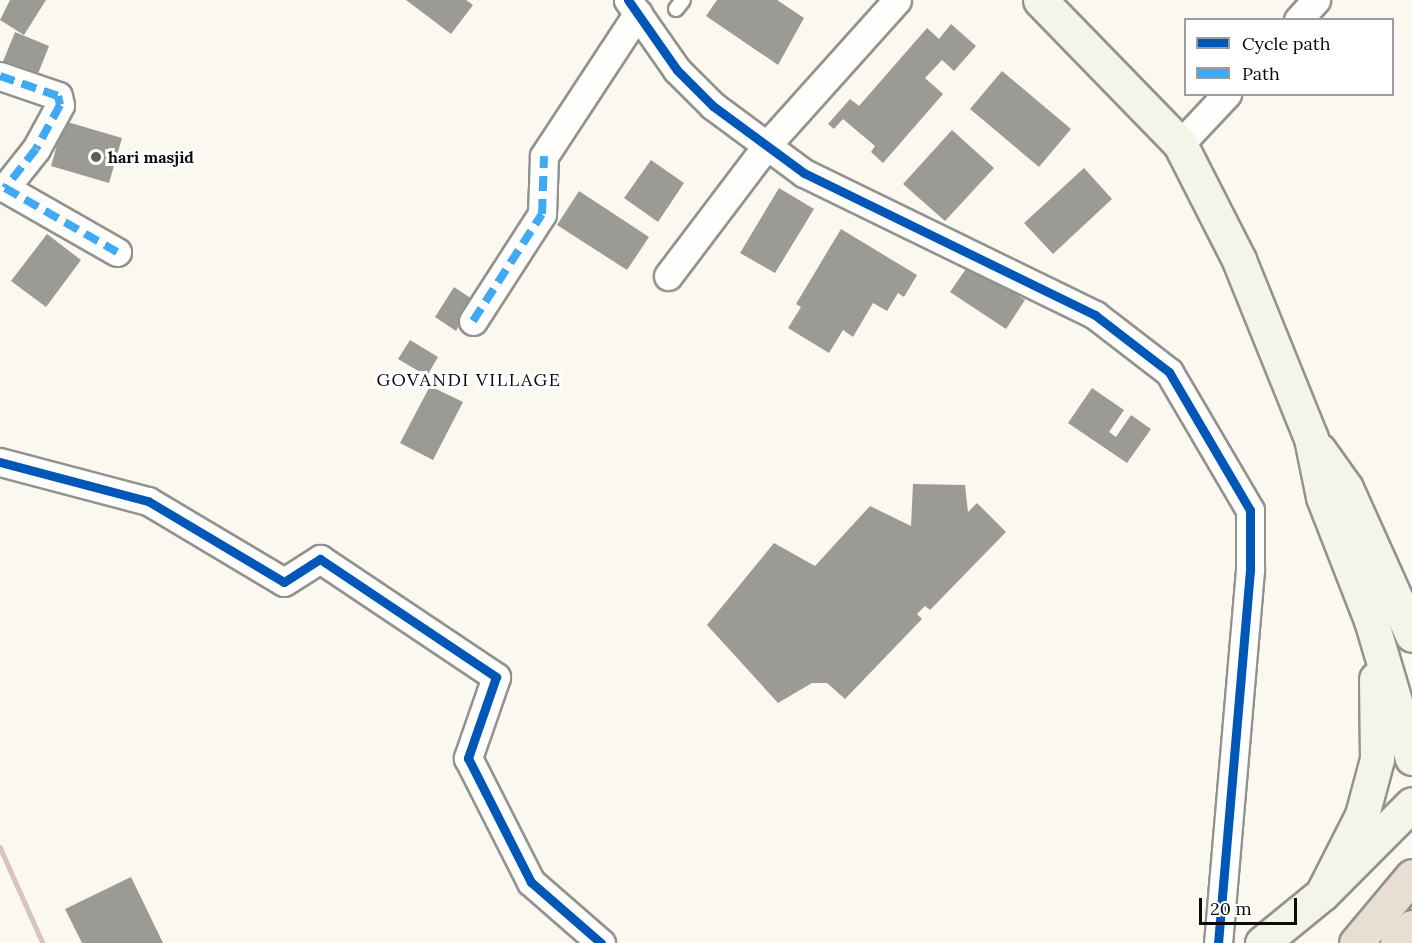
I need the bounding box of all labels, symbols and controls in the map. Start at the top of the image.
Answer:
legend [1184,18,1394,96]
text: Cycle path [1242,32,1331,55]
text: Path [1242,62,1280,85]
place label: hari masjid [108,147,194,167]
marker: hari masjid [89,150,103,164]
district label: GOVANDI VILLAGE [377,369,561,391]
scale bar [1202,886,1300,924]
text: 20 m [1210,897,1252,920]

